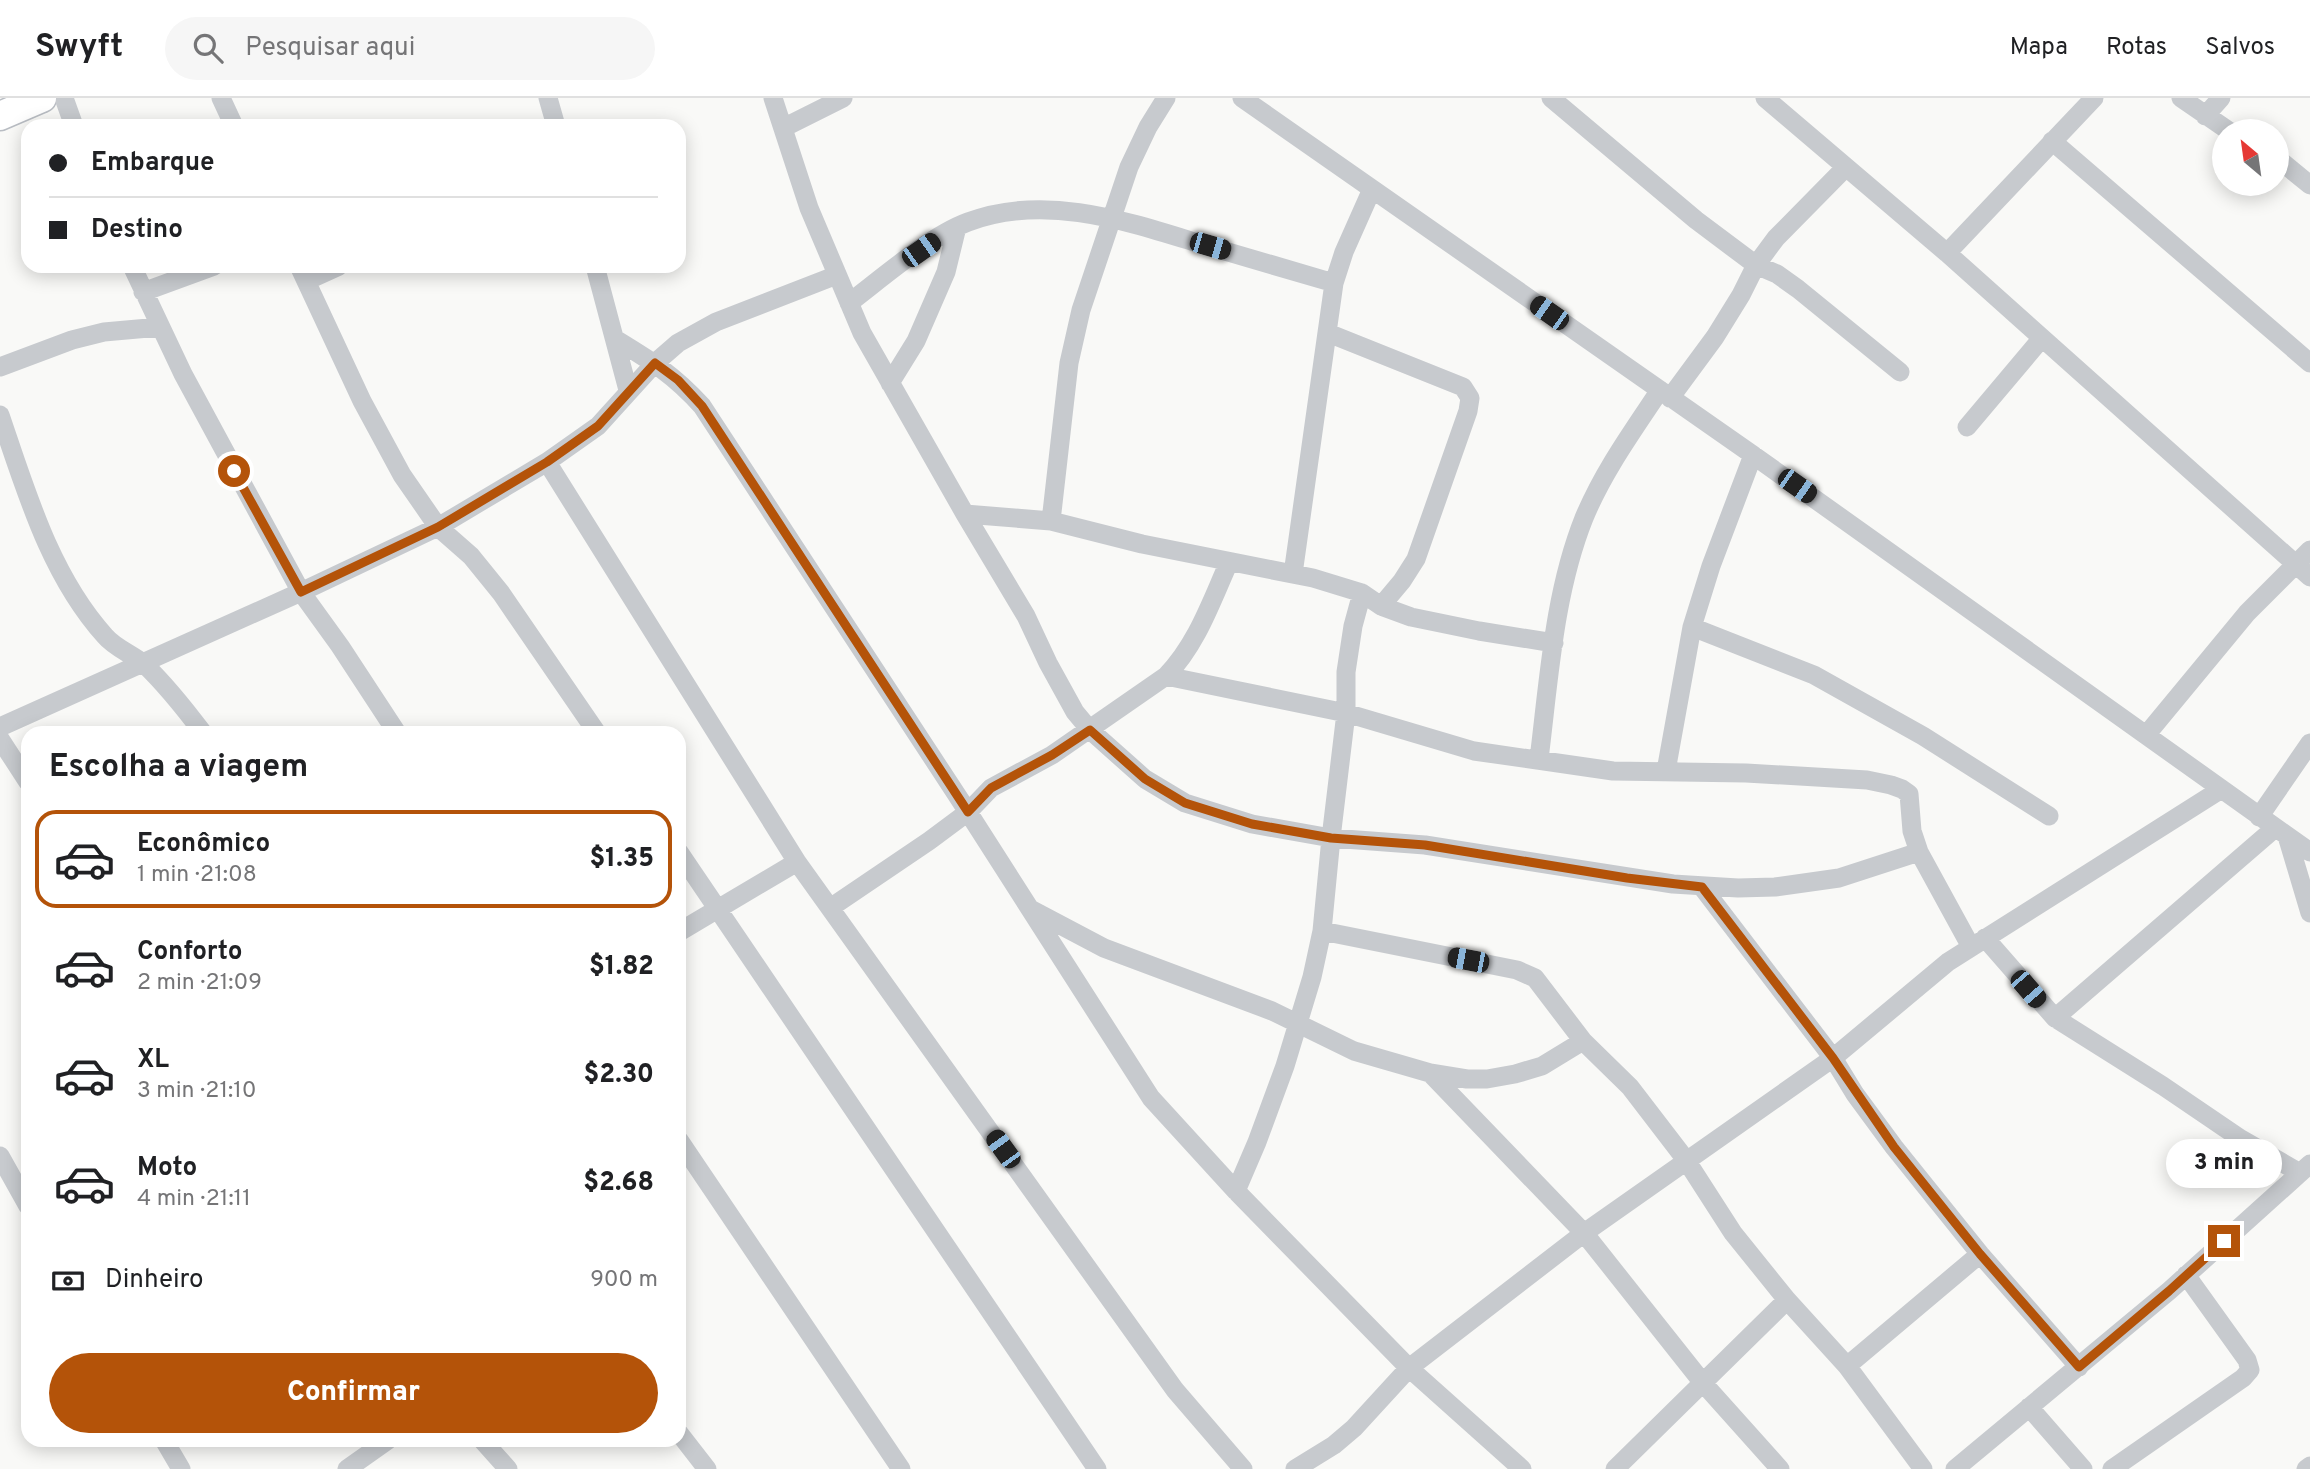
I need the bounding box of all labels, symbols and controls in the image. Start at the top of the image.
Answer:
search box [165,17,655,80]
text: Swyft [35,27,123,69]
icon: search [189,29,227,67]
text: Pesquisar aqui [245,32,415,65]
text: Mapa [2010,33,2068,63]
text: Rotas [2106,33,2167,63]
text: Salvos [2205,33,2275,63]
north arrow [2212,119,2289,196]
map controls [2212,119,2289,196]
text: Embarque [91,147,214,180]
text: Destino [91,214,183,247]
car [898,229,945,271]
car [1187,230,1234,262]
car [1526,292,1573,334]
route start [218,455,250,487]
car [1774,465,1821,507]
text: Escolha a viagem [49,748,308,788]
icon: car [53,828,116,891]
text: Econômico [137,828,270,861]
text: $1.35 [589,843,654,876]
text: 1 min · 21:08 [137,861,257,890]
icon: car [53,936,116,999]
text: Conforto [137,936,243,969]
car [1446,946,1491,974]
text: $1.82 [589,951,654,984]
car [2007,966,2050,1012]
text: 2 min · 21:09 [137,969,262,998]
icon: car [53,1044,116,1107]
text: XL [137,1044,169,1077]
text: $2.30 [583,1059,654,1092]
text: 3 min · 21:10 [137,1077,257,1106]
car [983,1126,1024,1172]
callout: 3 min [2166,1140,2282,1188]
text: 3 min [2194,1149,2254,1178]
icon: car [53,1152,116,1215]
text: Moto [137,1152,197,1185]
text: $2.68 [583,1167,654,1200]
text: 4 min · 21:11 [137,1185,251,1214]
route end [2208,1225,2240,1257]
icon: cash [49,1262,87,1300]
text: Dinheiro [105,1264,204,1297]
text: 900 m [590,1266,658,1295]
button: Confirmar [49,1353,658,1433]

